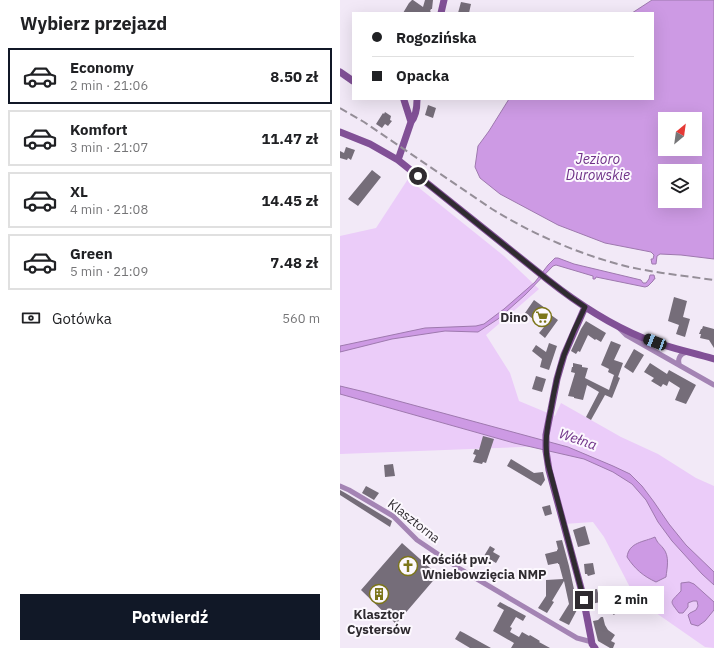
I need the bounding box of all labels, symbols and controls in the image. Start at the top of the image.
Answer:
text: Wybierz przejazd [20,12,167,35]
text: Rogozińska [396,28,477,47]
icon: car [22,58,58,94]
text: Economy [70,58,134,77]
text: Opacka [396,66,449,85]
text: 8.50 zł [270,67,318,86]
text: 2 min · 21:06 [70,77,148,94]
north arrow [658,112,702,156]
map controls [658,112,702,208]
icon: car [22,120,58,156]
text: Komfort [70,120,128,139]
text: 11.47 zł [261,129,318,148]
text: 3 min · 21:07 [70,139,148,156]
water label: Jezioro Durowskie [566,150,630,184]
button: layers [658,164,702,208]
route start [409,167,427,185]
icon: car [22,182,58,218]
text: XL [70,182,88,201]
text: 14.45 zł [261,191,318,210]
text: 4 min · 21:08 [70,201,148,218]
icon: car [22,244,58,280]
text: Green [70,244,113,263]
text: 7.48 zł [270,253,318,272]
text: 5 min · 21:09 [70,263,148,280]
supermarket icon: Dino [531,306,553,328]
icon: cash [20,307,42,329]
text: Gotówka [52,309,112,328]
place label: Dino [500,309,528,326]
text: 560 m [282,310,320,327]
car [642,332,668,352]
water label: Wełna [557,424,599,454]
street label: Klasztorna [384,495,444,547]
place label: Kościół pw. Wniebowzięcia NMP [422,551,547,583]
church icon: Kościół pw. Wniebowzięcia NMP [397,555,419,577]
building icon: Klasztor Cystersów [368,583,390,605]
callout: 2 min [598,586,664,614]
route end [575,591,593,609]
text: 2 min [614,591,648,608]
button: Potwierdź [20,594,320,640]
place label: Klasztor Cystersów [347,606,411,638]

